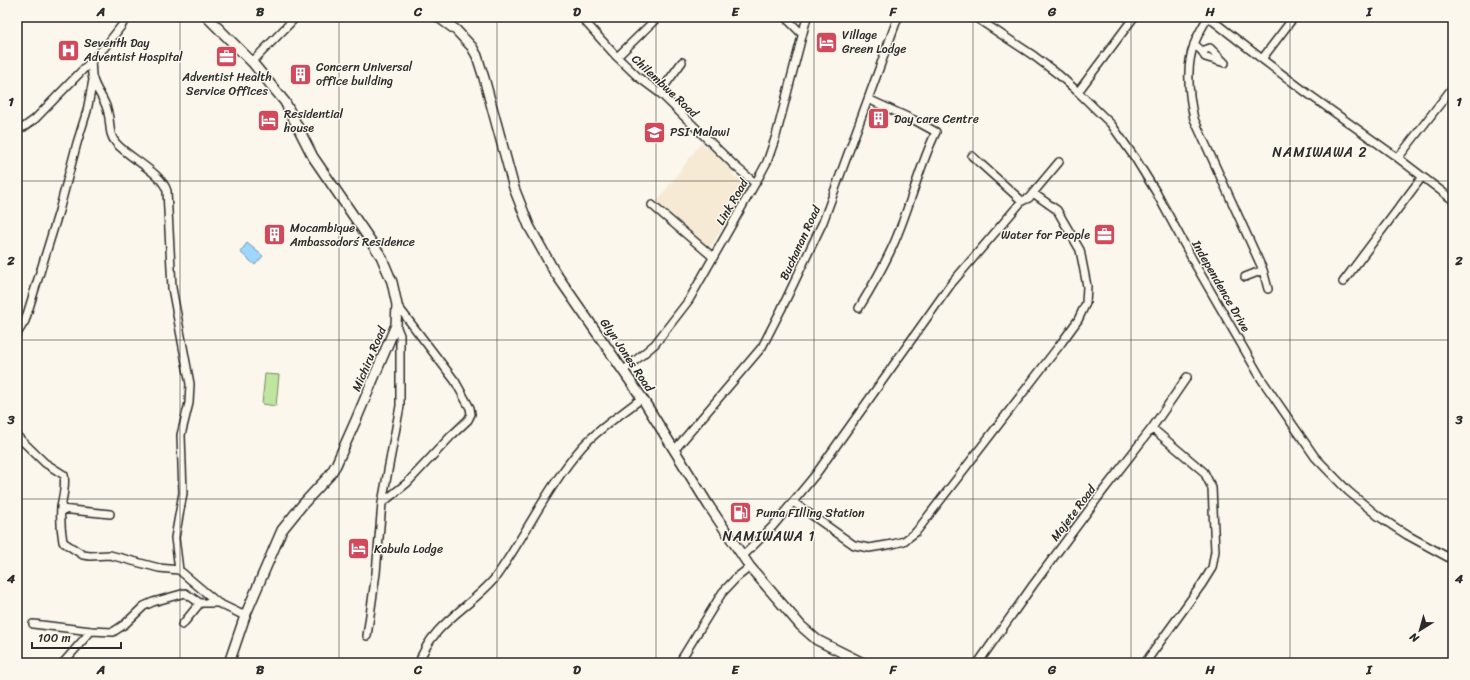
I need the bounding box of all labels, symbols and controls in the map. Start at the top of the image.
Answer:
text: A [96,0,105,23]
text: B [256,0,265,23]
text: C [413,0,423,23]
text: D [573,0,581,23]
text: E [731,0,740,23]
text: F [888,0,897,23]
text: G [1047,0,1057,23]
text: H [1204,0,1215,23]
text: I [1365,0,1373,23]
place label: Village Green Lodge [842,24,906,60]
hotel icon: Village Green Lodge [814,29,840,55]
place label: Seventh Day Adventist Hospital [83,32,183,68]
hospital icon: Seventh Day Adventist Hospital [56,37,82,63]
office icon: Adventist Health Service Offices [214,43,240,69]
street label: Chilembwe Road [626,49,704,124]
place label: Concern Universal office building [316,56,413,92]
building icon: Concern Universal office building [287,61,313,87]
place label: Adventist Health Service Offices [181,66,272,102]
text: 1 [8,90,14,113]
text: 1 [1456,90,1462,113]
place label: Residential house [283,103,343,139]
building icon: Day care Centre [866,106,892,132]
hotel icon: Residential house [255,108,281,134]
place label: Day care Centre [894,108,979,130]
school or university icon: PSI Malawi [642,119,668,145]
place label: PSI Malawi [670,121,730,143]
district label: NAMIWAWA 2 [1272,140,1368,165]
street label: Link Road [710,174,754,229]
street label: Buchanan Road [773,201,827,284]
place label: Mocambique Ambassodorś Residence [289,217,415,253]
building icon: Mocambique Ambassodorś Residence [261,222,287,248]
office icon: Water for People [1092,222,1118,248]
place label: Water for People [1001,224,1090,246]
street label: Independence Drive [1185,235,1256,336]
text: 2 [6,249,15,272]
text: 2 [1454,249,1463,272]
street label: Glyn Jones Road [594,314,660,397]
street label: Michiru Road [345,321,393,395]
text: 3 [6,408,15,431]
text: 3 [1454,408,1463,431]
street label: Majete Road [1044,480,1102,546]
fuel station icon: Puma FIlling Station [728,500,754,526]
place label: Puma FIlling Station [756,502,865,524]
district label: NAMIWAWA 1 [722,524,816,549]
hotel icon: Kabula Lodge [346,536,372,562]
place label: Kabula Lodge [374,538,443,560]
text: 4 [6,567,16,590]
text: 4 [1454,567,1464,590]
north arrow [1400,610,1440,650]
scale bar [32,624,121,650]
text: 100 m [38,627,71,649]
text: N [1405,627,1424,648]
text: A [96,658,105,680]
text: B [256,658,265,680]
text: C [413,658,423,680]
text: D [573,658,581,680]
text: E [731,658,740,680]
text: F [888,658,897,680]
text: G [1047,658,1057,680]
text: H [1204,658,1215,680]
text: I [1365,658,1373,680]

